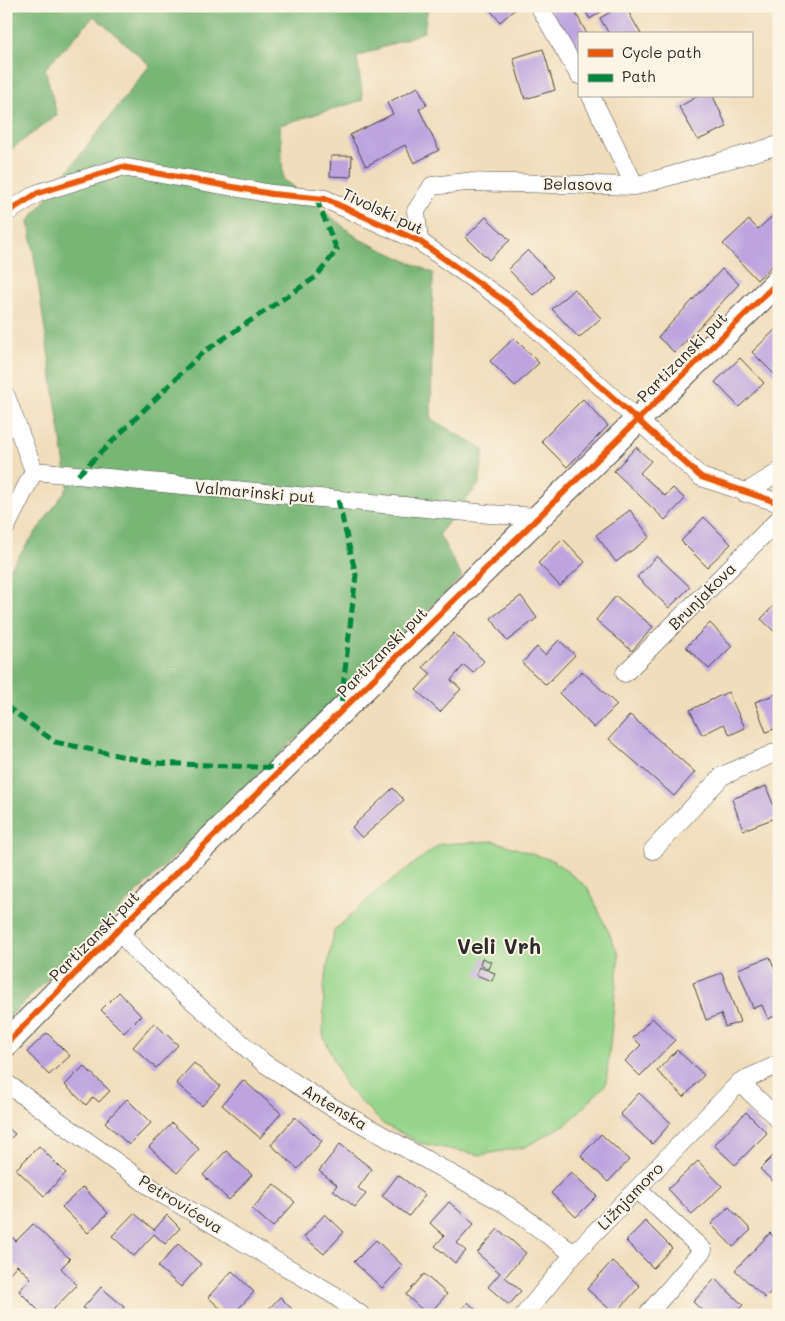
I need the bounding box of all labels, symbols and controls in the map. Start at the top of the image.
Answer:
legend [578,32,752,98]
text: Cycle path [622,42,701,62]
text: Path [622,66,656,86]
street label: Belasova [543,172,613,195]
street label: Tivolski put [339,182,427,239]
street label: Partizanski put [632,307,731,406]
street label: Valmarinski put [194,476,316,507]
street label: Brunjakova [663,557,740,634]
street label: Partizanski put [332,602,431,701]
street label: Partizanski put [44,886,143,985]
district label: Veli Vrh [457,932,541,959]
street label: Antenska [299,1079,372,1134]
street label: Ližnjamoro [592,1157,667,1234]
street label: Petrovićeva [135,1169,227,1238]

